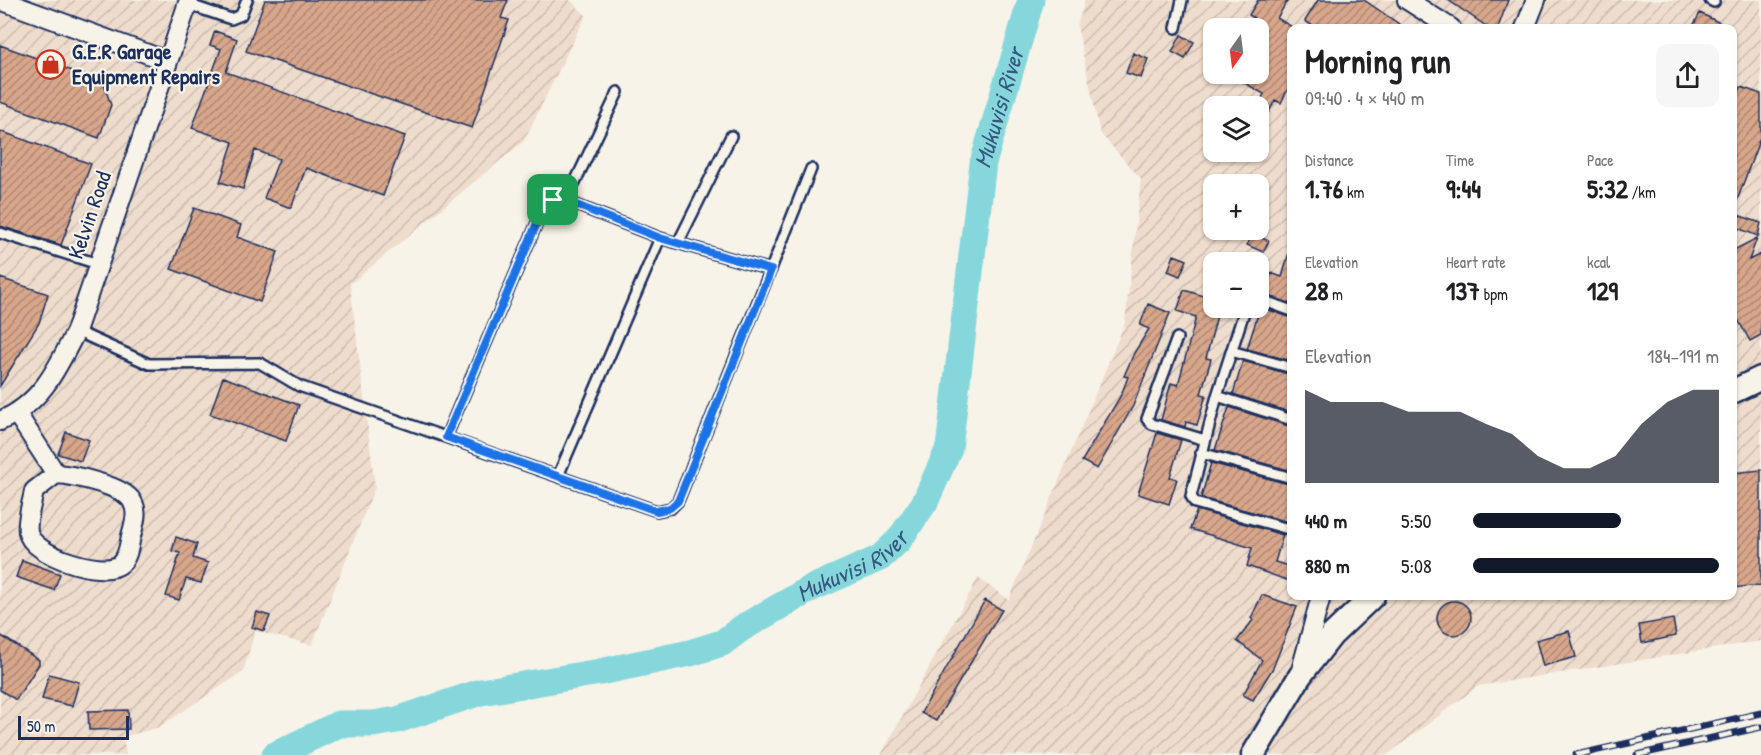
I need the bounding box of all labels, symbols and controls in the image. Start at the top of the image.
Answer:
north arrow [1203,18,1269,84]
map controls [1203,18,1269,318]
place label: G.E.R Garage Equipment Repairs [72,36,221,92]
text: Morning run [1305,39,1451,83]
water label: Mukuvisi River [966,41,1032,171]
button: share [1656,44,1719,107]
shop icon: G.E.R Garage Equipment Repairs [35,48,67,80]
text: 09:40 · 4 × 440 m [1305,84,1424,111]
button: layers [1203,96,1269,162]
text: Distance [1305,149,1354,171]
text: Time [1446,149,1474,171]
text: Pace [1587,149,1614,171]
street label: Kelvin Road [60,167,118,263]
text: 1.76 [1305,171,1343,206]
text: 9:44 [1446,171,1481,206]
text: 5:32 [1587,171,1628,206]
pin [527,174,578,225]
button: + [1203,174,1269,240]
text: km [1343,181,1364,203]
text: /km [1628,181,1656,203]
icon: arrive [536,183,569,216]
text: Elevation [1305,251,1358,273]
text: Heart rate [1446,251,1506,273]
text: kcal [1587,251,1610,273]
button: − [1203,252,1269,318]
text: 28 [1305,273,1328,308]
text: 137 [1446,273,1480,308]
text: 129 [1587,273,1618,308]
text: m [1328,283,1343,305]
text: bpm [1480,283,1508,305]
text: Elevation [1305,342,1371,369]
text: 184–191 m [1647,342,1719,369]
text: 440 m [1305,507,1347,534]
text: 5:50 [1401,507,1432,534]
water label: Mukuvisi River [790,522,917,609]
text: 880 m [1305,552,1349,579]
text: 5:08 [1401,552,1432,579]
scale bar [18,713,129,740]
text: 50 m [27,715,56,737]

